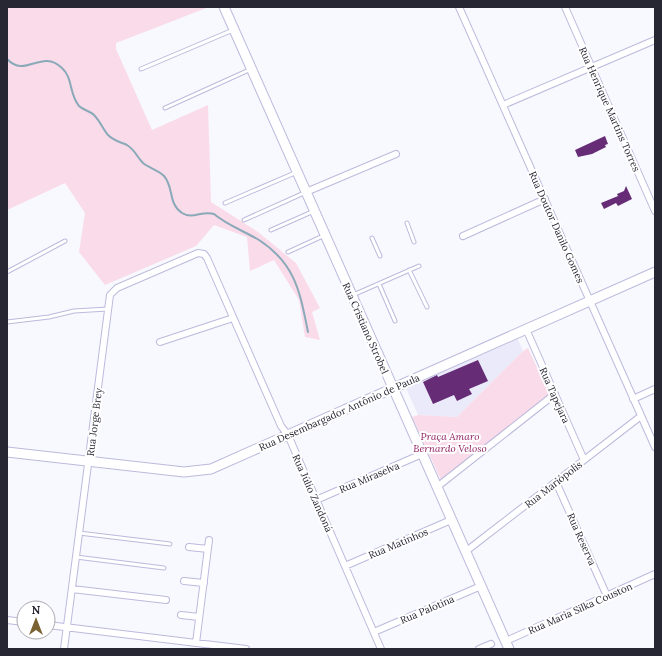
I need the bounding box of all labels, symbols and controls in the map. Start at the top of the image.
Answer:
street label: Rua Henrique Martins Torres [576,45,643,174]
street label: Rua Doutor Danilo Gomes [526,169,587,285]
street label: Rua Cristiano Strobel [340,280,392,376]
street label: Rua Tapejara [536,365,573,425]
street label: Rua Desembargador Antônio de Paula [257,371,422,454]
street label: Rua Jorge Brey [84,387,105,457]
park label: Praça Amaro Bernardo Veloso [413,430,487,455]
street label: Rua Júlio Zandoná [289,452,336,534]
street label: Rua Mariópolis [522,458,585,511]
street label: Rua Miraselva [337,459,401,496]
street label: Rua Reserva [564,511,599,568]
street label: Rua Matinhos [366,525,430,562]
street label: Rua Maria Silka Couston [526,580,634,637]
street label: Rua Palotina [398,592,456,627]
north arrow [16,600,56,640]
text: N [32,603,41,617]

